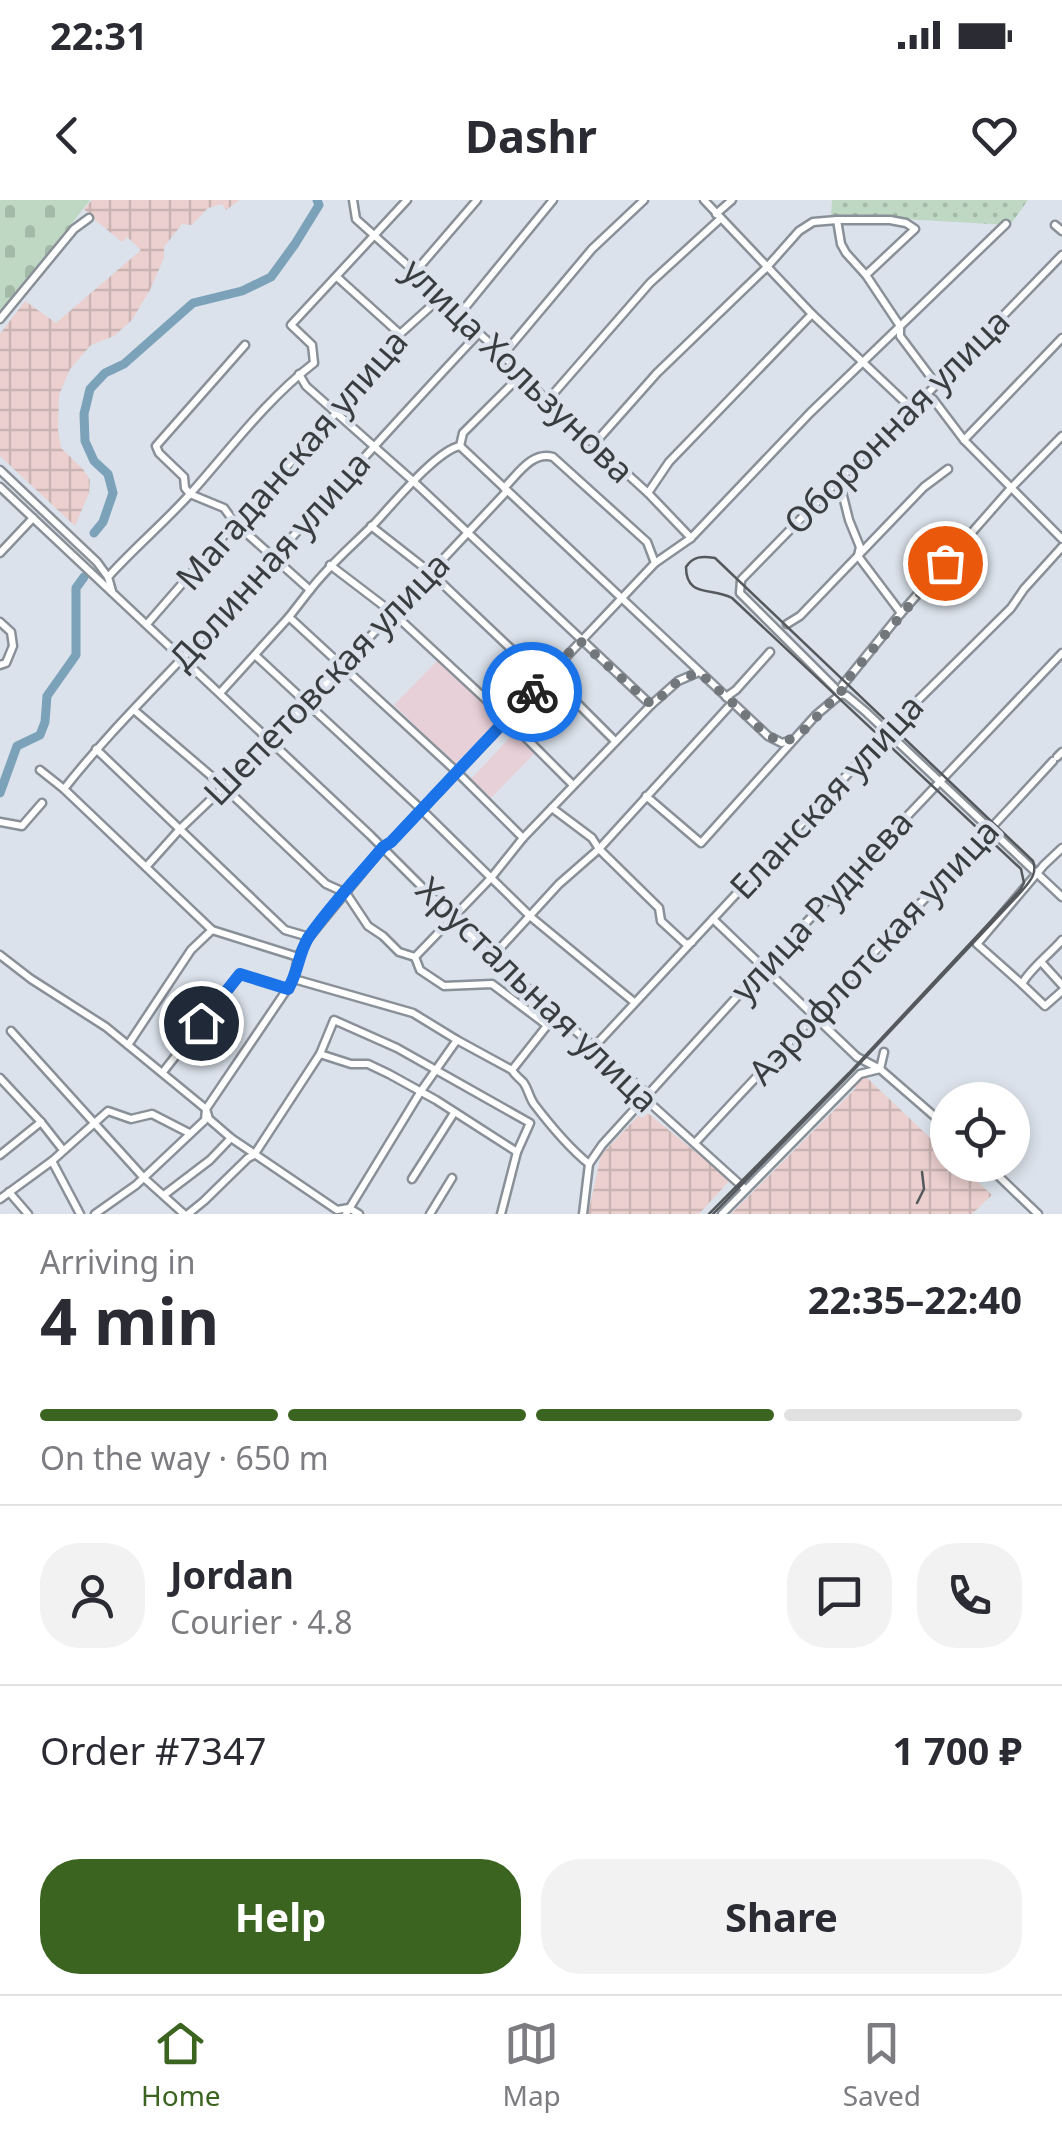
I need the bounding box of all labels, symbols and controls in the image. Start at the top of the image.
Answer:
text: 22:31 [50,9,148,61]
text: Dashr [465,105,597,166]
icon: back [40,108,95,163]
icon: heart [967,108,1022,163]
street label: улица Хользунова [393,247,645,493]
street label: Оборонная улица [773,298,1019,544]
street label: Магаданская улица [164,319,417,599]
street label: Долинная улица [158,440,380,680]
pin [903,521,988,606]
icon: bag [918,536,973,591]
street label: Шепетовская улица [193,541,459,815]
courier [482,642,582,742]
icon: bike [505,665,560,720]
street label: Еланская улица [719,683,933,909]
street label: улица Руднева [720,799,922,1011]
street label: Аэрофлотская улица [737,808,1009,1094]
street label: Хрустальная улица [407,866,669,1122]
pin [159,981,244,1066]
icon: home [174,996,229,1051]
map controls [930,1082,1030,1182]
button: locate [930,1082,1030,1182]
text: Arriving in [40,1240,195,1283]
text: 22:35–22:40 [808,1273,1022,1325]
text: 4 min [40,1276,219,1364]
text: On the way · 650 m [40,1436,329,1479]
button: person [40,1543,145,1648]
button: chat [787,1543,892,1648]
button: phone [917,1543,1022,1648]
text: Jordan [170,1548,294,1600]
text: Courier · 4.8 [170,1600,353,1643]
text: Order #7347 [40,1724,266,1776]
text: 1 700 ₽ [892,1724,1022,1776]
button: Help [40,1859,521,1974]
button: Share [541,1859,1022,1974]
tab: Home [141,2016,221,2114]
tab: Map [503,2016,561,2114]
tab: Saved [843,2016,921,2114]

